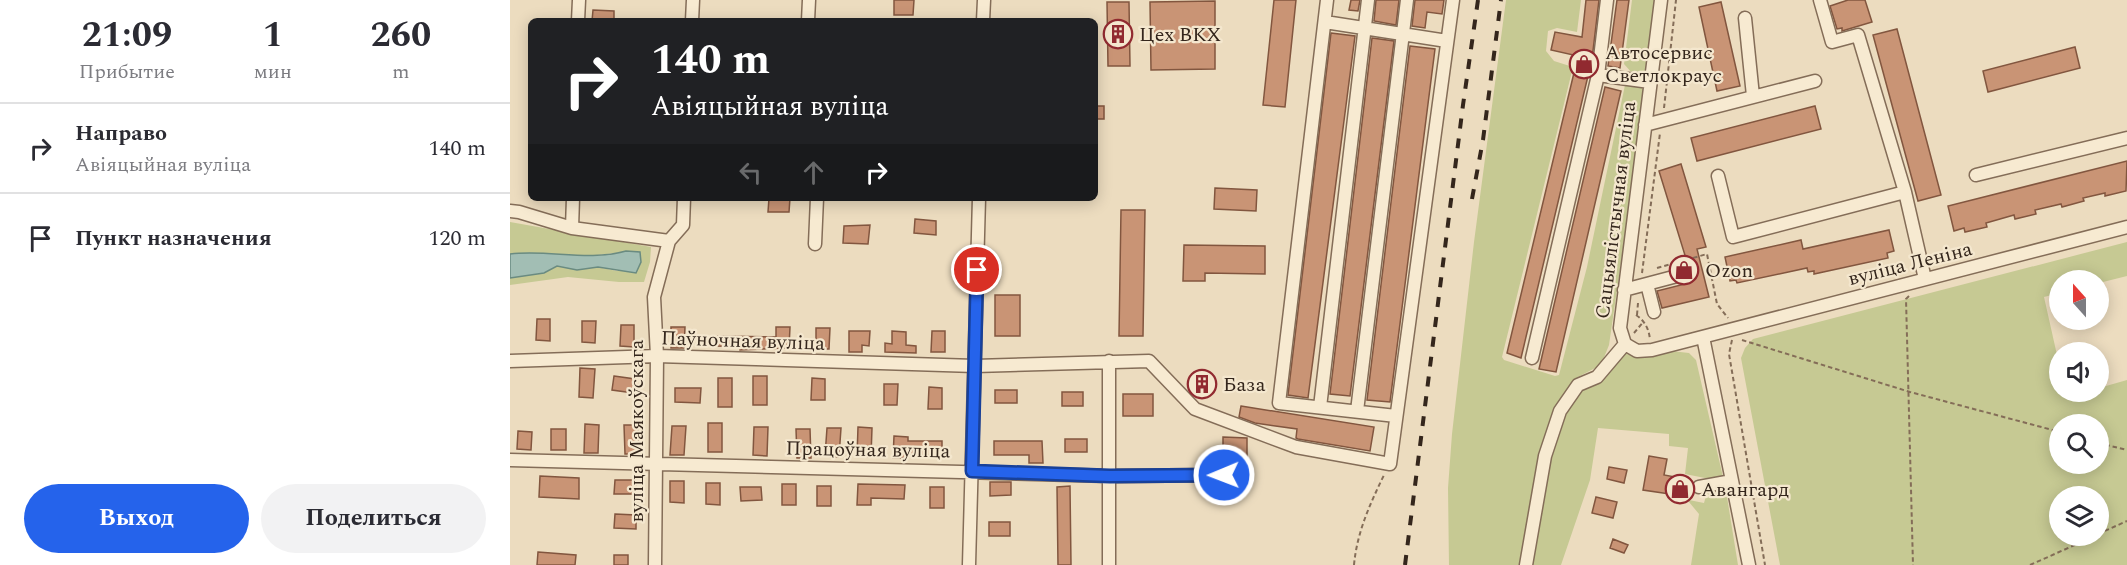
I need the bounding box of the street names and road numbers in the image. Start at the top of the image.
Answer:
street label: Сацыялістычная вуліца [1588,99,1644,321]
street label: вуліца Леніна [1845,234,1976,294]
street label: Паўночная вуліца [660,323,826,359]
street label: вуліца Маякоўскага [622,339,652,523]
street label: Працоўная вуліца [785,434,951,466]

